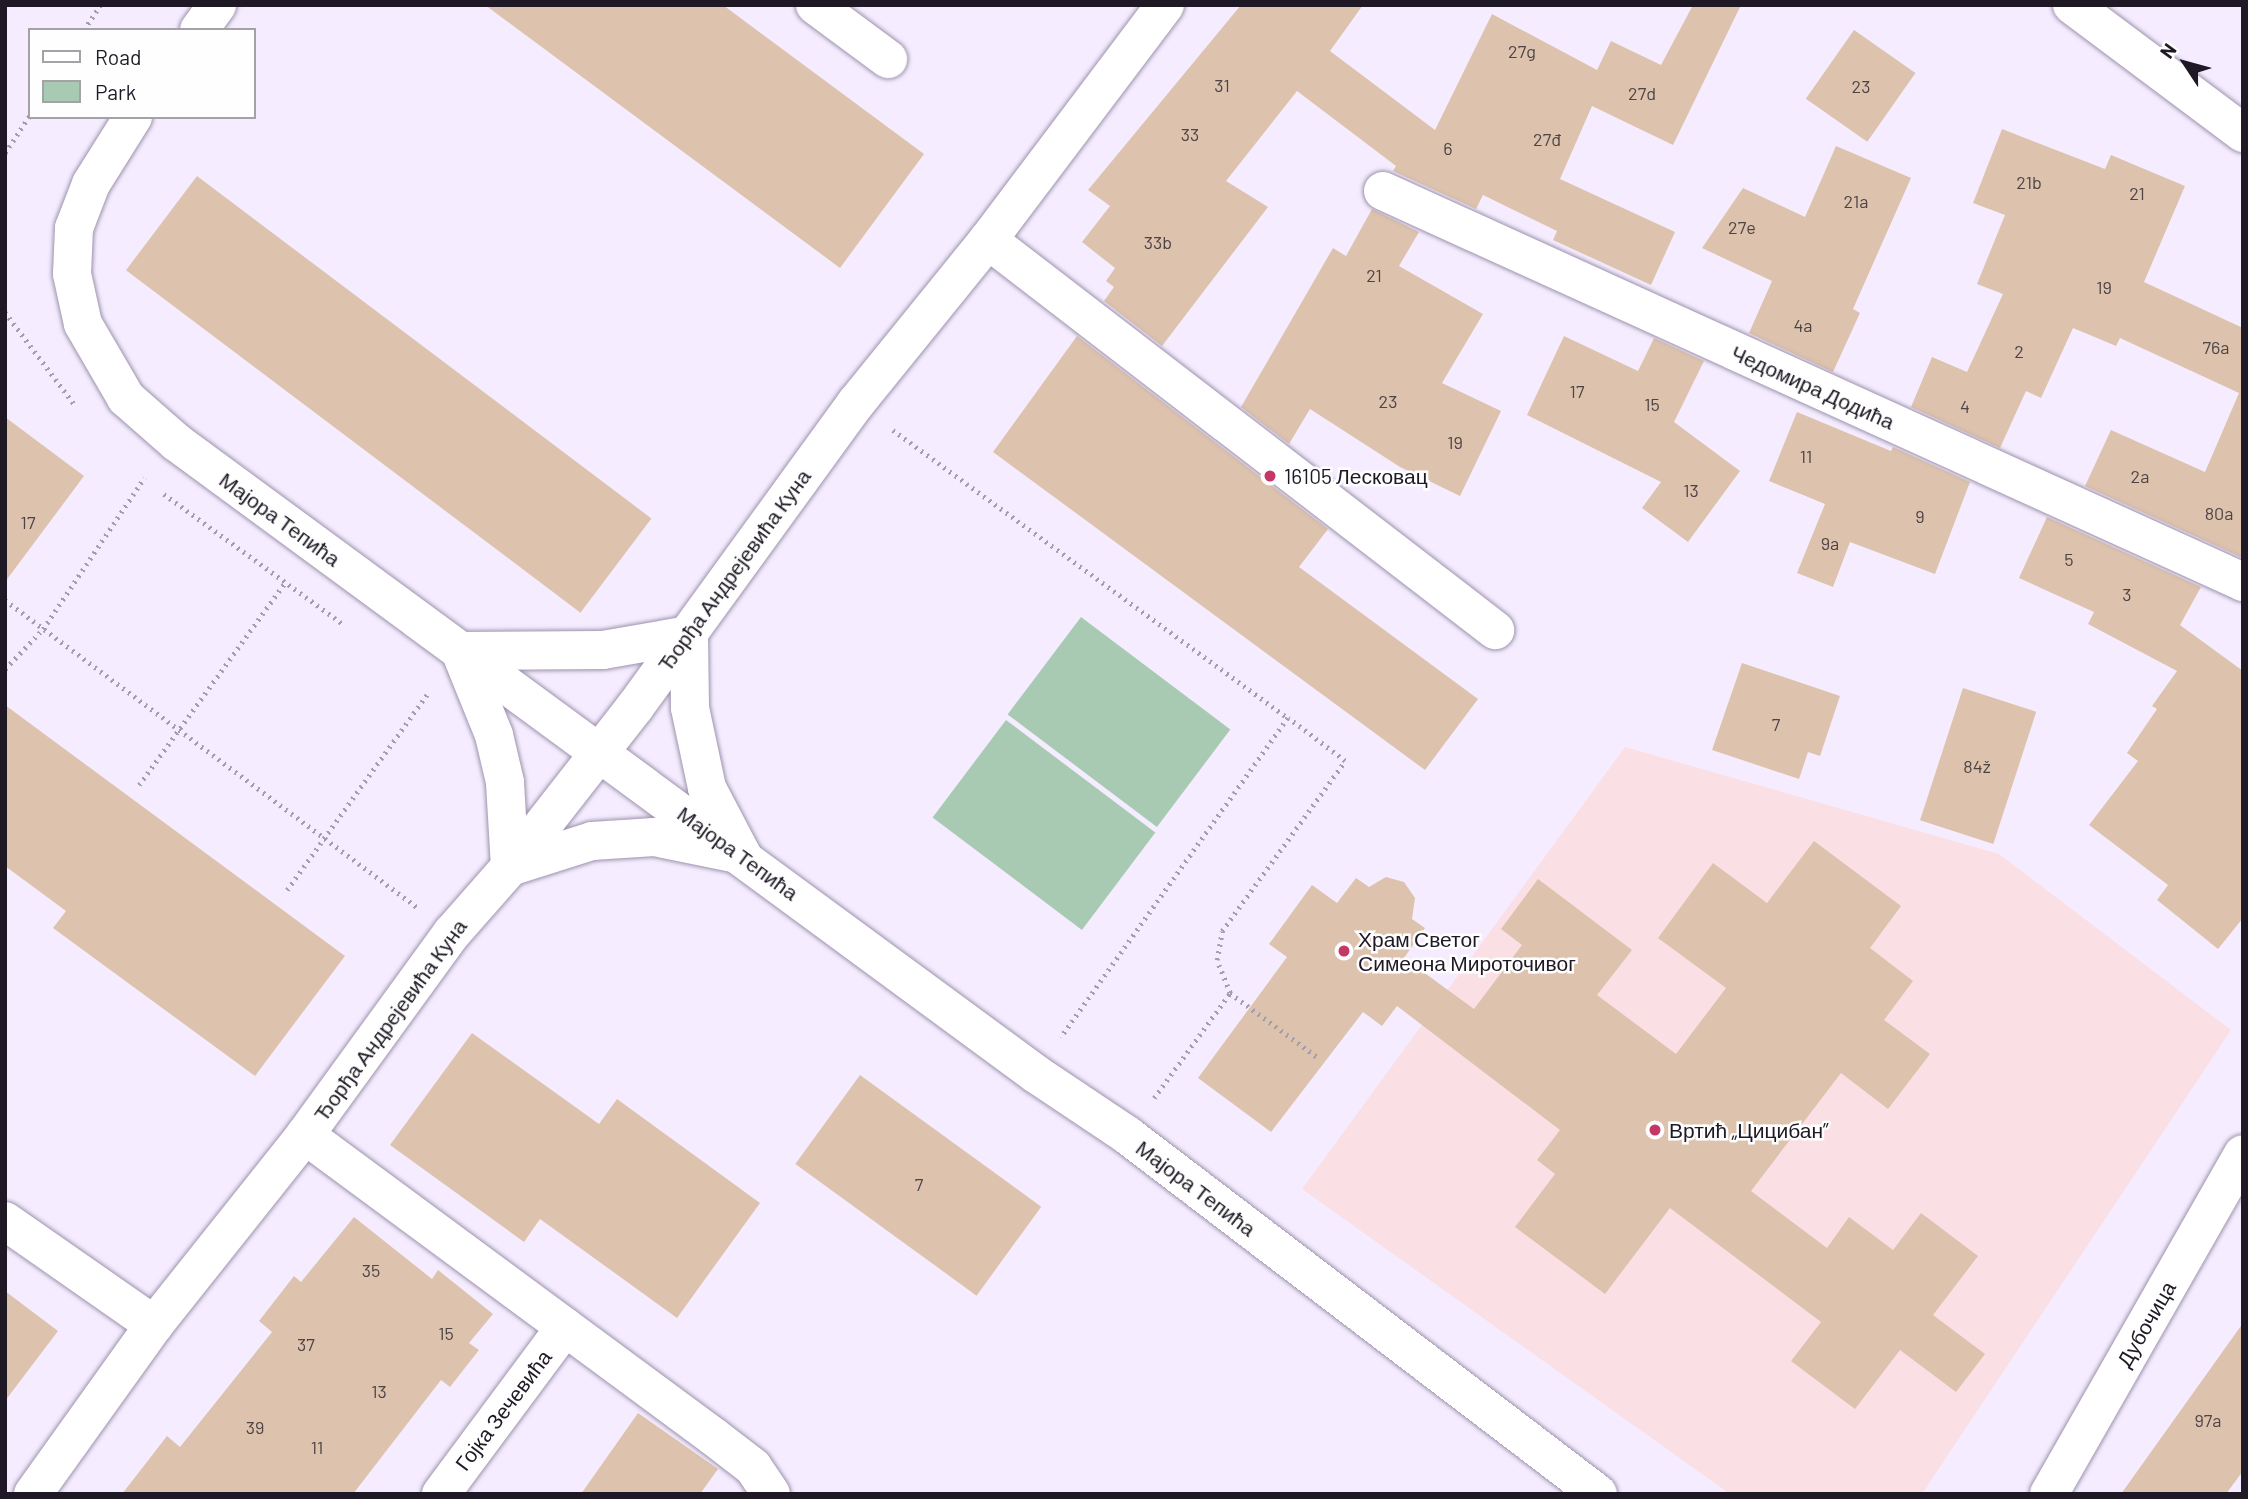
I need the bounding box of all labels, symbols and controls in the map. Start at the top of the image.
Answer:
legend [28,28,256,119]
north arrow [2150,28,2220,98]
text: N [2155,38,2181,62]
house number: 27g [1508,40,1536,62]
text: Road [95,44,141,69]
house number: 31 [1214,74,1230,96]
house number: 23 [1852,75,1870,97]
text: Park [95,79,136,104]
house number: 27d [1628,82,1656,104]
house number: 33 [1181,123,1199,145]
house number: 27đ [1533,128,1561,150]
house number: 6 [1443,137,1453,159]
house number: 21b [2016,171,2042,193]
house number: 21 [2129,182,2145,204]
house number: 21a [1844,190,1868,212]
house number: 27e [1728,216,1756,238]
house number: 33b [1144,231,1172,253]
house number: 21 [1366,264,1382,286]
house number: 19 [2096,276,2112,298]
house number: 4a [1793,314,1813,336]
house number: 76a [2203,336,2229,358]
street label: Чедомира Додића [1728,340,1898,434]
house number: 2 [2014,340,2024,362]
house number: 17 [1570,380,1584,402]
house number: 23 [1379,390,1397,412]
house number: 15 [1644,393,1660,415]
house number: 4 [1960,395,1970,417]
house number: 19 [1447,431,1463,453]
house number: 11 [1800,445,1812,467]
place label: 16105 Лесковац [1284,463,1428,489]
street label: Ђорђа Андрејевића Куна [652,464,816,676]
house number: 2a [2131,465,2149,487]
street label: Мајора Тепића [215,467,345,571]
marker: 16105 Лесковац [1262,468,1278,484]
house number: 13 [1683,479,1699,501]
house number: 80a [2205,502,2233,524]
house number: 9 [1915,505,1925,527]
house number: 17 [21,511,35,533]
house number: 9a [1821,532,1839,554]
house number: 5 [2064,548,2074,570]
house number: 3 [2122,583,2132,605]
house number: 7 [1772,713,1780,735]
house number: 84ž [1963,755,1991,777]
street label: Мајора Тепића [673,801,803,905]
street label: Ђорђа Андрејевића Куна [308,914,472,1126]
place label: Храм Светог Симеона Мироточивог [1358,926,1576,976]
marker: Храм Светог Симеона Мироточивог [1336,943,1352,959]
place label: Вртић „Цицибан” [1669,1117,1829,1143]
marker: Вртић „Цицибан” [1647,1122,1663,1138]
street label: Мајора Тепића [1131,1135,1261,1241]
house number: 7 [915,1173,923,1195]
house number: 35 [362,1259,380,1281]
street label: Дубочица [2111,1277,2181,1371]
house number: 15 [438,1322,454,1344]
house number: 37 [297,1333,315,1355]
street label: Гојка Зечевића [449,1345,557,1475]
house number: 13 [371,1380,387,1402]
house number: 97a [2194,1409,2222,1431]
house number: 39 [246,1416,264,1438]
house number: 11 [311,1436,323,1458]

